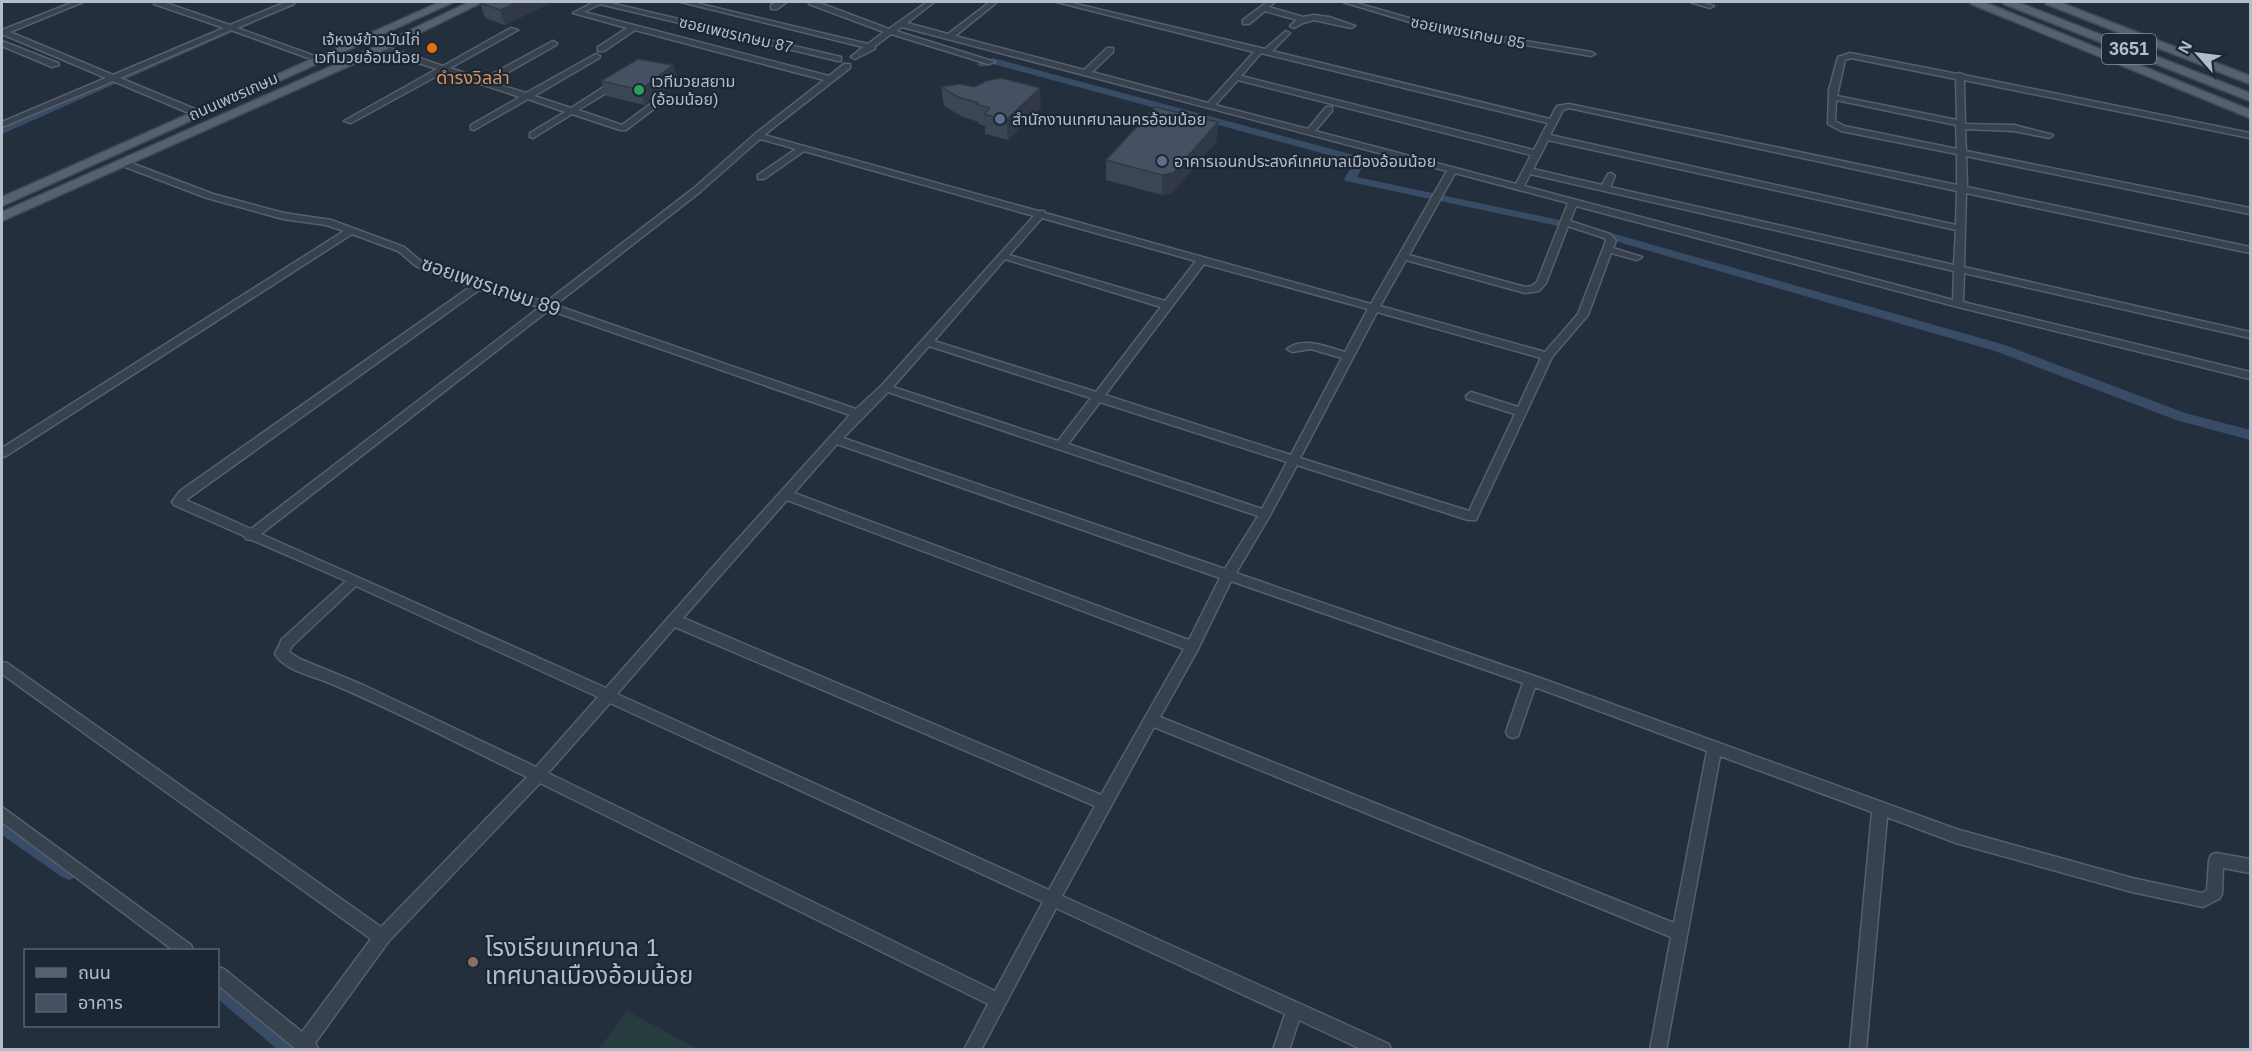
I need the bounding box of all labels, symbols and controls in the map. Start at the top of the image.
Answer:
street label: ซอยเพชรเกษม 87 [677,13,795,56]
street label: ซอยเพชรเกษม 85 [1409,13,1527,52]
north arrow [2168,24,2228,84]
place label: เจ้หงษ์ข้าวมันไก่ เวทีมวยอ้อมน้อย [314,31,420,66]
road number: 3651 [2102,34,2156,64]
text: N [2175,38,2195,56]
marker: เจ้หงษ์ข้าวมันไก่ เวทีมวยอ้อมน้อย [425,41,439,55]
district label: ดำรงวิลล่า [436,68,510,88]
street label: ถนนเพชรเกษม [186,69,280,124]
place label: เวทีมวยสยาม (อ้อมน้อย) [651,73,735,108]
marker: เวทีมวยสยาม (อ้อมน้อย) [632,83,646,97]
place label: สำนักงานเทศบาลนครอ้อมน้อย [1012,111,1206,128]
marker: สำนักงานเทศบาลนครอ้อมน้อย [993,112,1007,126]
place label: อาคารเอนกประสงค์เทศบาลเมืองอ้อมน้อย [1174,153,1436,170]
marker: อาคารเอนกประสงค์เทศบาลเมืองอ้อมน้อย [1155,154,1169,168]
street label: ซอยเพชรเกษม 89 [419,252,563,320]
place label: โรงเรียนเทศบาล 1 เทศบาลเมืองอ้อมน้อย [485,934,693,989]
legend [24,949,219,1027]
marker: โรงเรียนเทศบาล 1 เทศบาลเมืองอ้อมน้อย [466,955,480,969]
text: ถนน [78,963,111,983]
text: อาคาร [78,993,123,1013]

